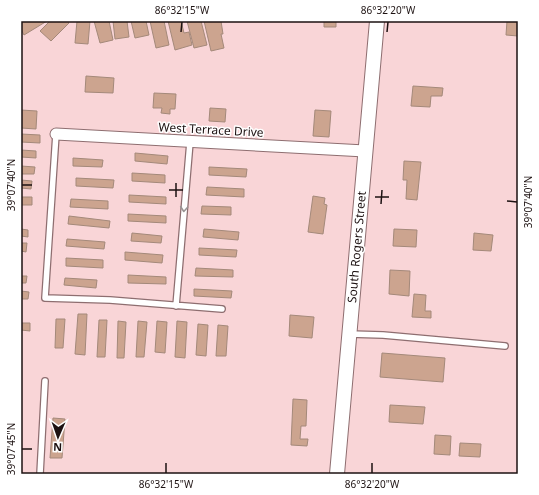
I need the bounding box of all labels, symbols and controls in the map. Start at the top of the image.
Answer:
text: 86°32'15"W [155,3,210,17]
text: 86°32'20"W [361,3,416,17]
street label: West Terrace Drive [158,118,264,141]
text: 39°07'40"N [4,159,18,211]
text: 39°07'40"N [521,176,535,228]
street label: South Rogers Street [343,190,370,304]
one-way arrow [180,206,189,212]
north arrow [38,417,78,457]
text: 39°07'45"N [4,423,18,475]
text: N [53,440,62,455]
text: 86°32'15"W [139,477,194,491]
text: 86°32'20"W [345,477,400,491]

